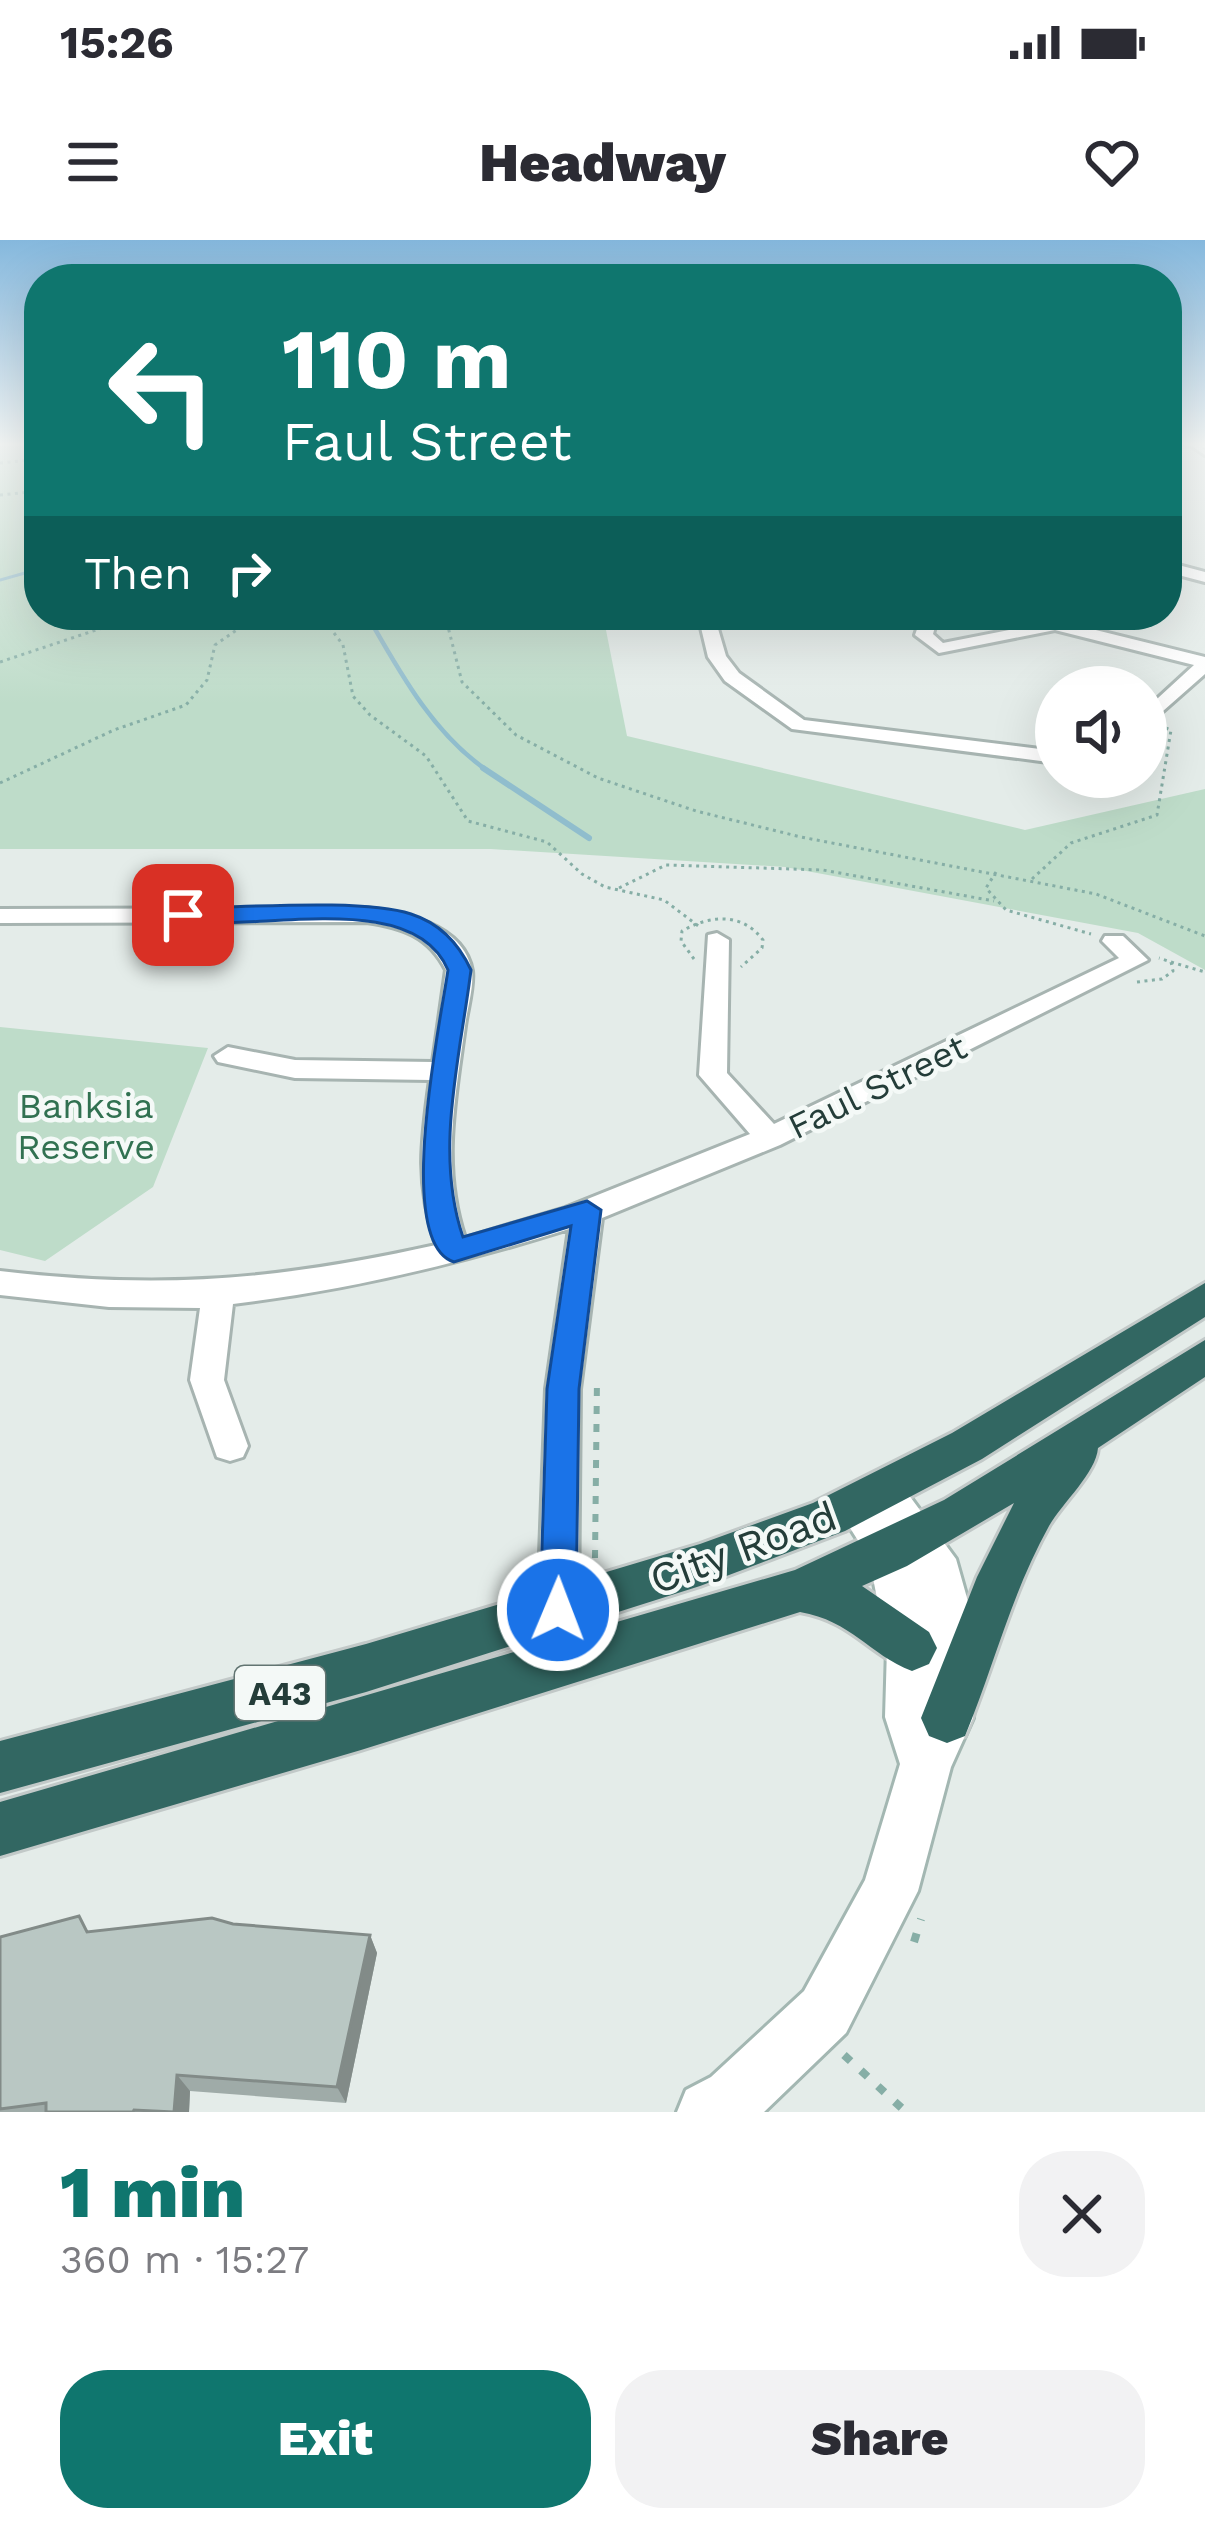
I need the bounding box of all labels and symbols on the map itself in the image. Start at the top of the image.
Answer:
pin [132,864,234,966]
street label: Faul Street [781,1026,973,1148]
park label: Banksia Reserve [17,1085,155,1168]
street label: City Road [643,1491,843,1604]
position arrow [495,1547,621,1673]
road number: A43 [235,1666,325,1720]

